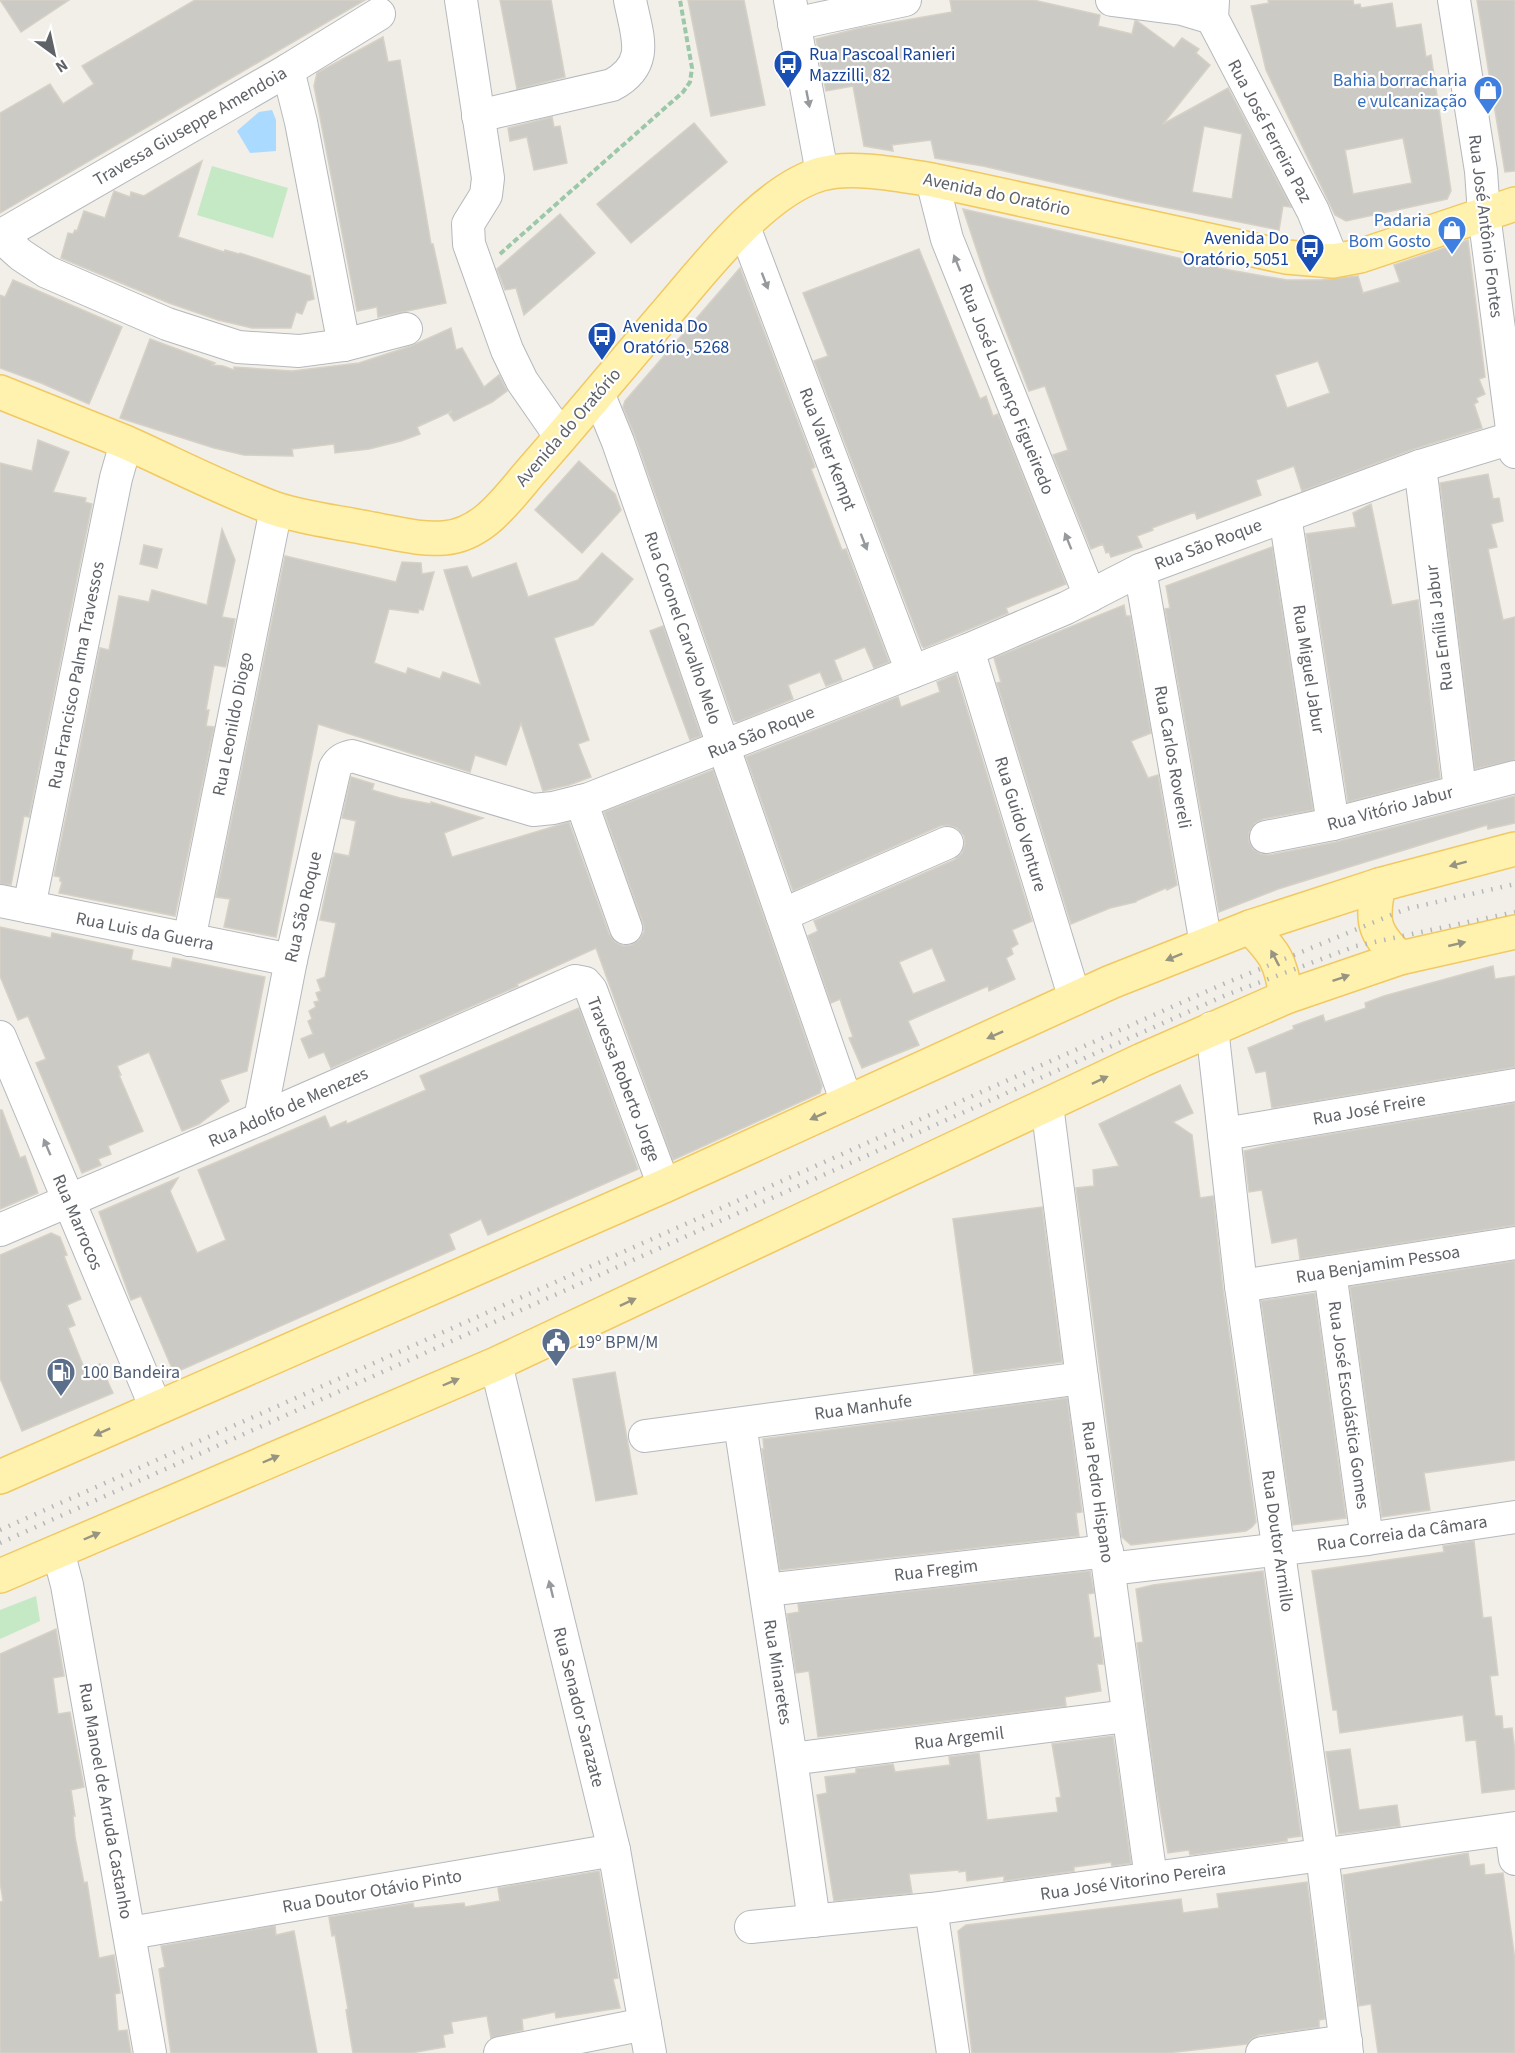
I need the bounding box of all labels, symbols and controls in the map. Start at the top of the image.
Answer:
north arrow [24,24,84,84]
place label: Rua Pascoal Ranieri Mazzilli, 82 [809,42,955,88]
bus stop icon: Rua Pascoal Ranieri Mazzilli, 82 [772,48,804,90]
text: N [51,54,72,78]
street label: Rua José Ferreira Paz [1221,55,1318,208]
street label: Travessa Giuseppe Amendoia [89,61,292,192]
place label: Bahia borracharia e vulcanização [1333,68,1467,114]
shop icon: Bahia borracharia e vulcanização [1472,74,1504,116]
one-way arrow [804,90,813,109]
street label: Rua José Antônio Fontes [1462,133,1509,319]
street label: Avenida do Oratório [921,167,1073,222]
place label: Padaria Bom Gosto [1349,208,1431,254]
shop icon: Padaria Bom Gosto [1436,214,1468,256]
place label: Avenida Do Oratório, 5051 [1183,226,1289,272]
bus stop icon: Avenida Do Oratório, 5051 [1294,232,1326,274]
one-way arrow [952,254,961,272]
one-way arrow [760,273,770,291]
street label: Rua José Lourenço Figueiredo [953,280,1060,498]
place label: Avenida Do Oratório, 5268 [623,314,729,360]
bus stop icon: Avenida Do Oratório, 5268 [586,320,618,362]
street label: Avenida do Oratório [510,363,627,492]
street label: Rua Valter Kempt [793,384,862,514]
street label: Rua São Roque [1151,512,1266,576]
street label: Rua Coronel Carvalho Melo [638,528,727,728]
one-way arrow [1063,532,1073,550]
one-way arrow [859,534,869,552]
street label: Rua Francisco Palma Travessos [42,559,111,791]
street label: Rua Emília Jabur [1419,563,1460,692]
street label: Rua Miguel Jabur [1286,603,1331,736]
street label: Rua Leonildo Diogo [206,650,259,798]
street label: Rua Carlos Rovereli [1148,684,1197,831]
street label: Rua São Roque [704,700,818,765]
street label: Rua Guido Venture [988,754,1053,895]
street label: Rua Vitório Jabur [1324,779,1457,837]
street label: Rua São Roque [279,849,328,965]
one-way arrow [1449,860,1467,869]
street label: Rua Luis da Guerra [74,906,216,957]
one-way arrow [1447,939,1466,949]
one-way arrow [1271,949,1281,967]
one-way arrow [1164,952,1182,962]
one-way arrow [1332,973,1350,982]
street label: Travessa Roberto Jorge [580,993,667,1165]
one-way arrow [986,1031,1004,1041]
street label: Rua Adolfo de Menezes [204,1061,372,1154]
one-way arrow [1092,1076,1109,1085]
street label: Rua José Freire [1311,1087,1427,1132]
one-way arrow [808,1111,826,1121]
one-way arrow [42,1138,51,1156]
street label: Rua Marrocos [46,1170,109,1274]
street label: Rua Benjamim Pessoa [1294,1239,1462,1290]
one-way arrow [620,1297,637,1306]
street label: Rua José Escolástica Gomes [1322,1299,1375,1511]
public building icon: 19º BPM/M [540,1326,572,1368]
place label: 19º BPM/M [577,1330,658,1355]
fuel station icon: 100 Bandeira [45,1356,77,1398]
place label: 100 Bandeira [82,1360,180,1385]
one-way arrow [442,1377,460,1387]
street label: Rua Manhufe [813,1388,914,1427]
street label: Rua Pedro Hispano [1075,1420,1120,1565]
one-way arrow [93,1427,111,1437]
one-way arrow [263,1454,281,1464]
street label: Rua Doutor Armillo [1255,1468,1300,1614]
street label: Rua Correia da Câmara [1315,1509,1489,1558]
one-way arrow [83,1531,101,1540]
street label: Rua Fregim [893,1553,980,1588]
one-way arrow [545,1580,555,1598]
street label: Rua Minaretes [757,1618,798,1727]
street label: Rua Senador Sarazate [547,1624,611,1790]
street label: Rua Manoel de Arruda Castanho [72,1681,139,1921]
street label: Rua Argemil [913,1721,1005,1756]
street label: Rua José Vitorino Pereira [1039,1856,1228,1907]
street label: Rua Doutor Otávio Pinto [280,1863,464,1920]

